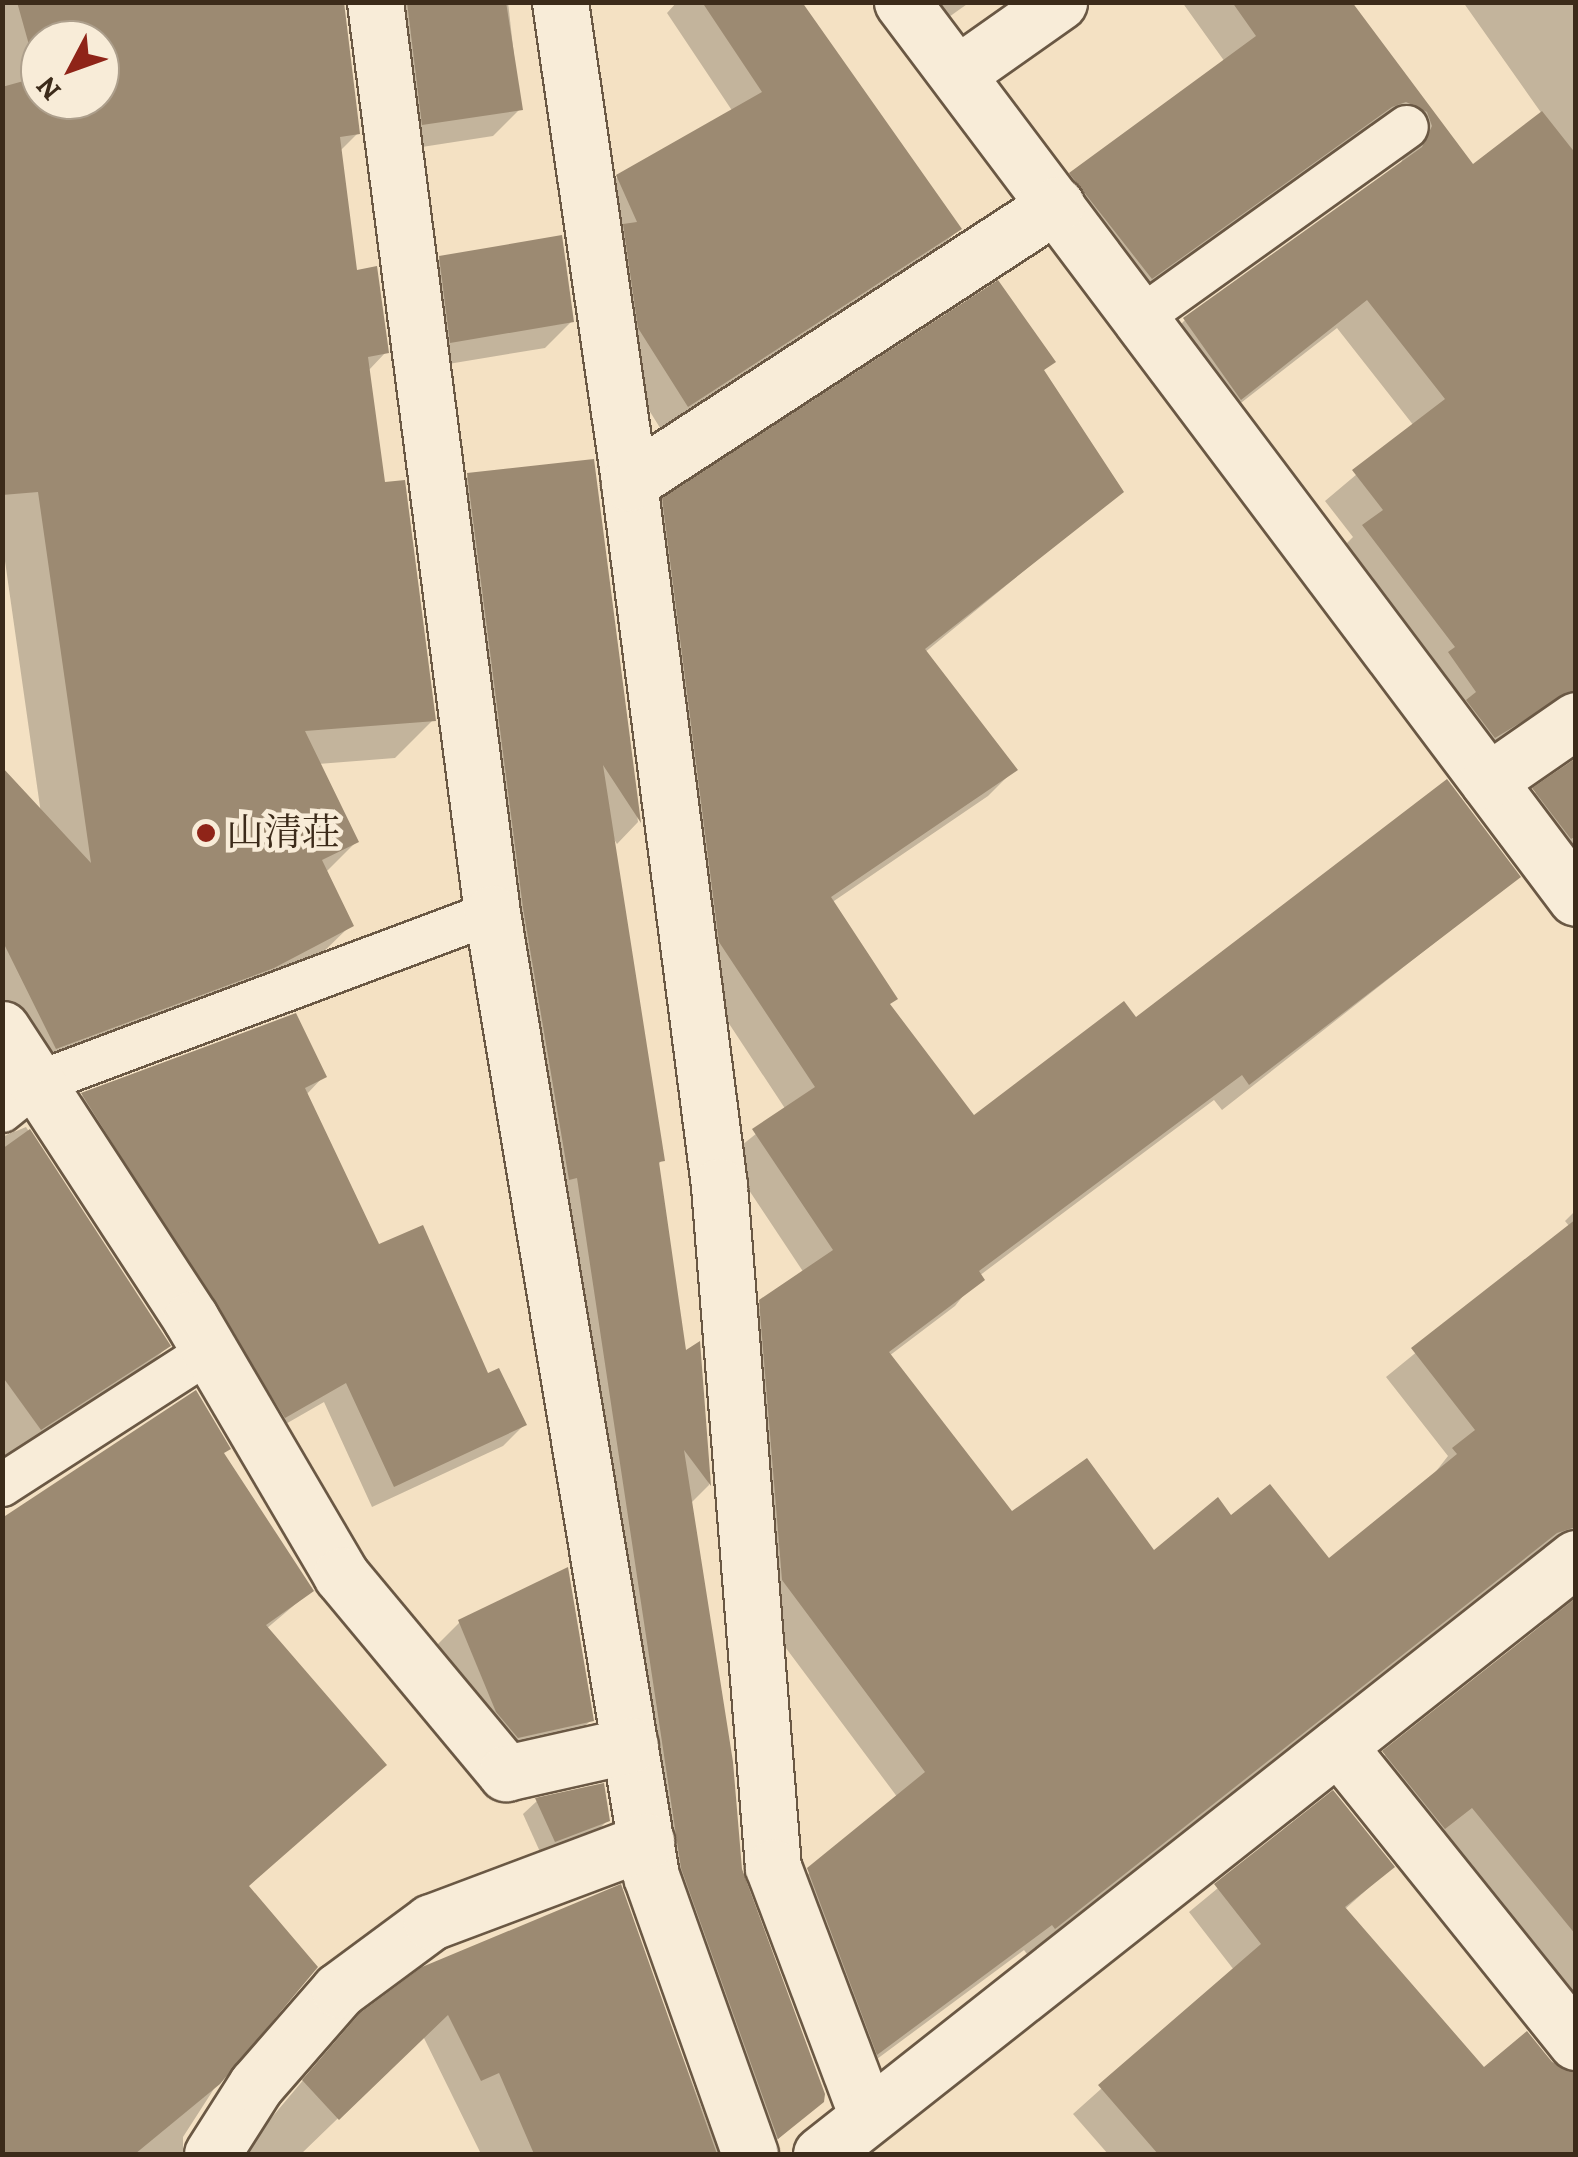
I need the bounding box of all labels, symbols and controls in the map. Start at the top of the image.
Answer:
north arrow [20,20,120,120]
text: N [28,68,70,109]
place label: 山清荘 [226,810,340,856]
marker: 山清荘 [195,822,217,844]

